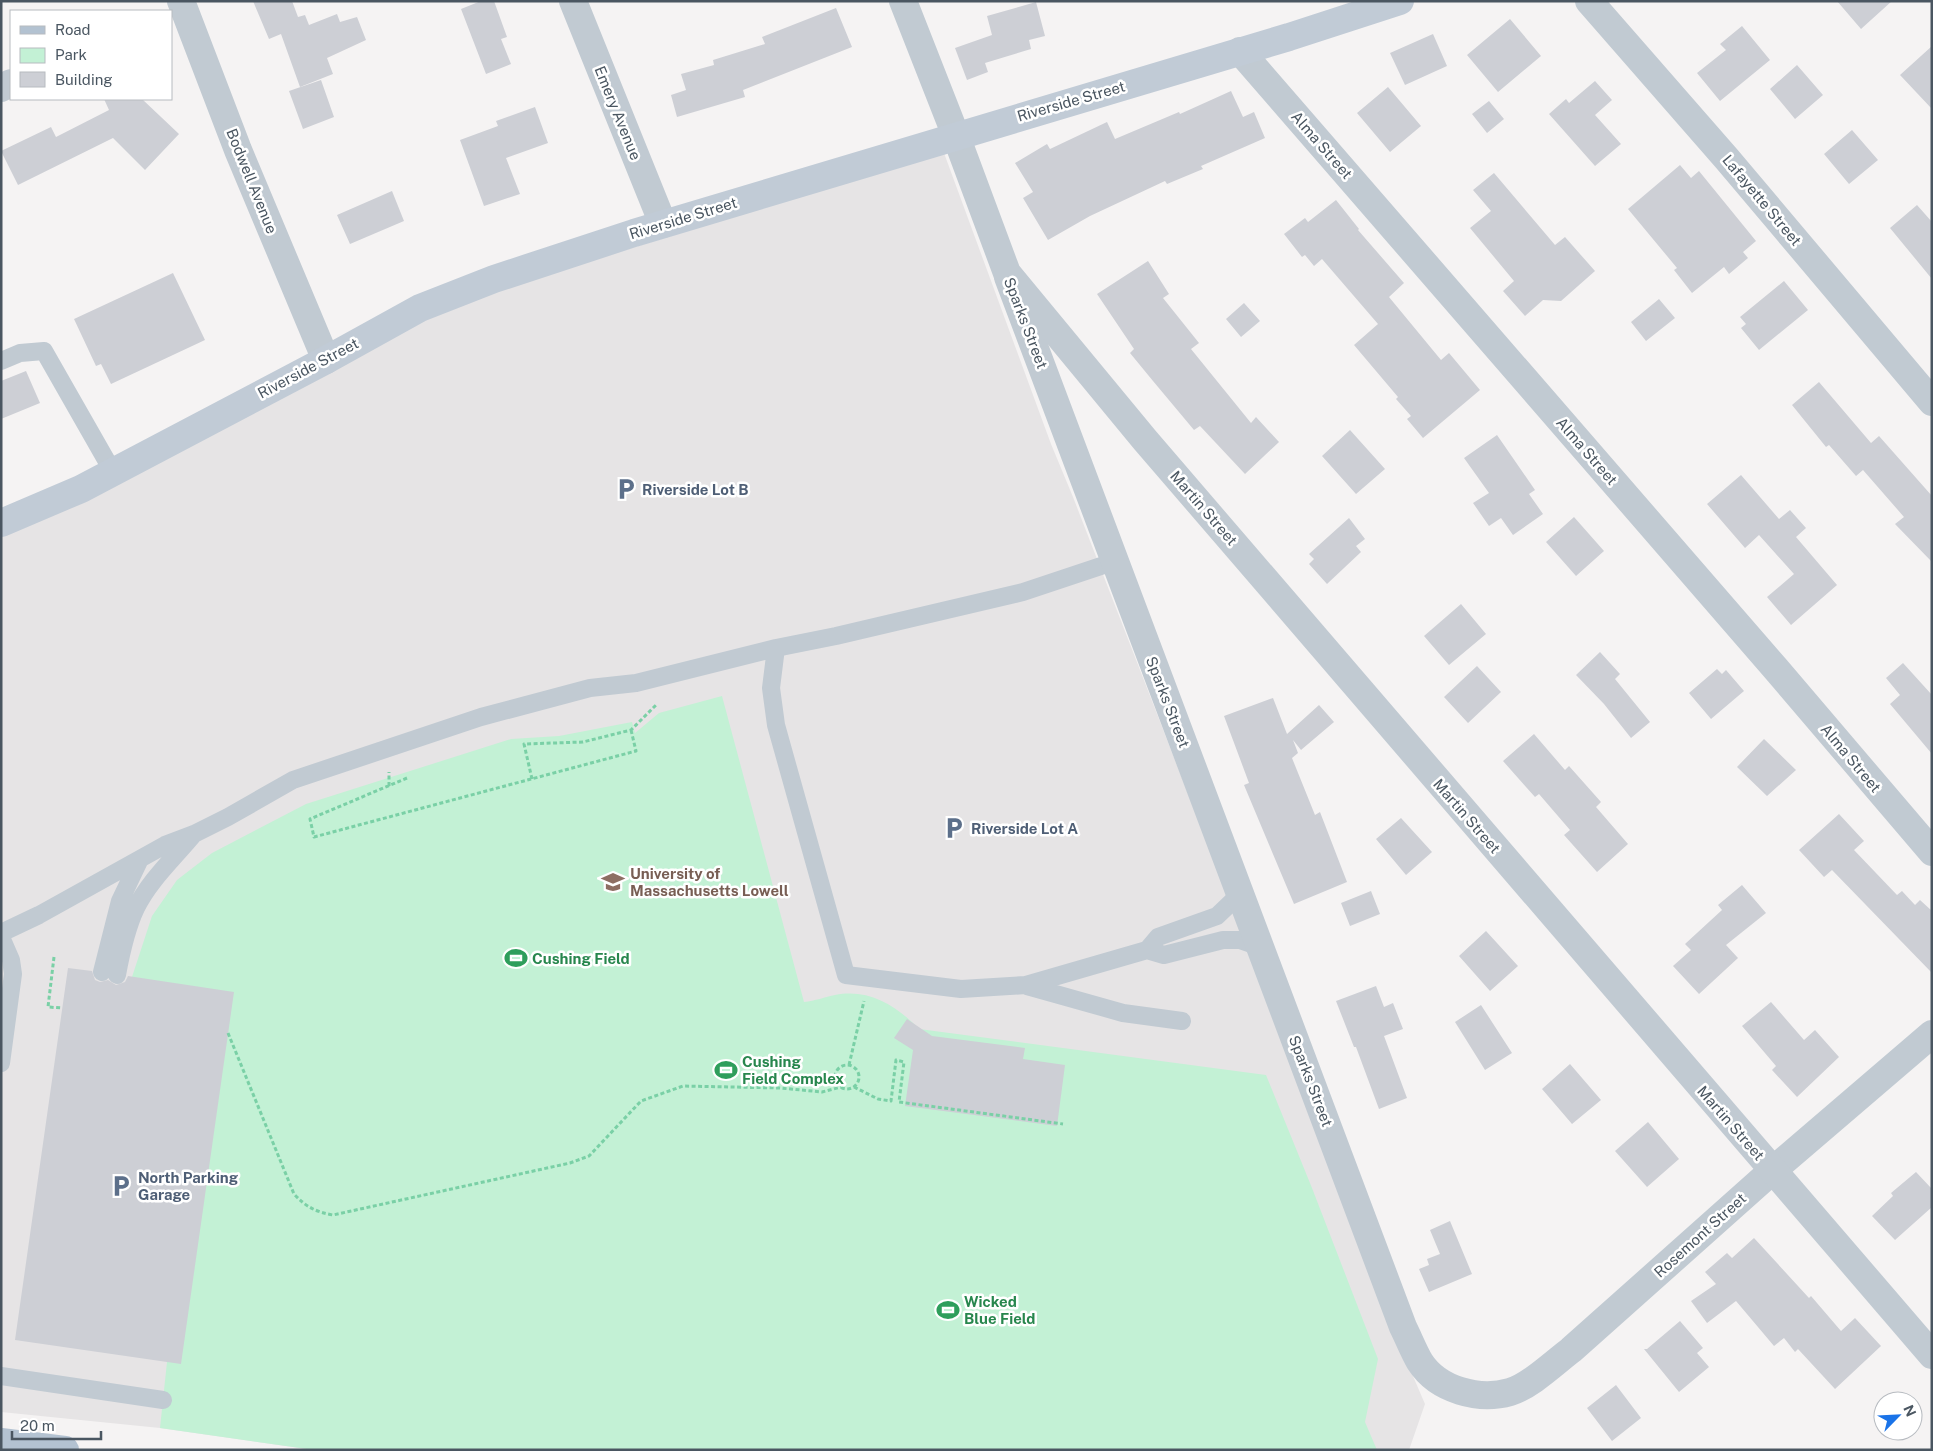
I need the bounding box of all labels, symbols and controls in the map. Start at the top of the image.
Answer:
legend [10,10,172,100]
text: Road [55,21,91,38]
text: Park [55,46,87,63]
street label: Emery Avenue [591,64,645,162]
text: Building [55,71,113,88]
street label: Riverside Street [1015,77,1127,125]
street label: Alma Street [1288,108,1356,182]
street label: Bodwell Avenue [223,126,281,236]
street label: Lafayette Street [1719,151,1805,249]
street label: Riverside Street [627,194,739,242]
street label: Sparks Street [1001,275,1051,371]
street label: Riverside Street [255,334,361,402]
street label: Alma Street [1553,414,1621,488]
street label: Martin Street [1167,467,1241,549]
parking icon: Riverside Lot B [613,476,639,502]
place label: Riverside Lot B [642,481,749,498]
street label: Sparks Street [1143,654,1193,750]
street label: Alma Street [1818,720,1885,796]
street label: Martin Street [1430,775,1504,857]
parking icon: Riverside Lot A [941,815,967,841]
place label: Riverside Lot A [971,820,1078,837]
place label: University of Massachusetts Lowell [630,865,789,899]
school or university icon: University of Massachusetts Lowell [600,869,626,895]
sports icon: Cushing Field [503,945,529,971]
place label: Cushing Field [532,950,630,967]
street label: Sparks Street [1286,1033,1336,1129]
place label: Cushing Field Complex [742,1053,844,1087]
sports icon: Cushing Field Complex [713,1057,739,1083]
street label: Martin Street [1694,1082,1768,1164]
place label: North Parking Garage [138,1169,239,1203]
parking icon: North Parking Garage [108,1173,134,1199]
street label: Rosemont Street [1651,1189,1749,1281]
place label: Wicked Blue Field [964,1293,1035,1327]
sports icon: Wicked Blue Field [935,1297,961,1323]
north arrow [1873,1391,1923,1441]
text: N [1900,1402,1919,1419]
scale bar [12,1408,101,1440]
text: 20 m [20,1417,55,1434]

